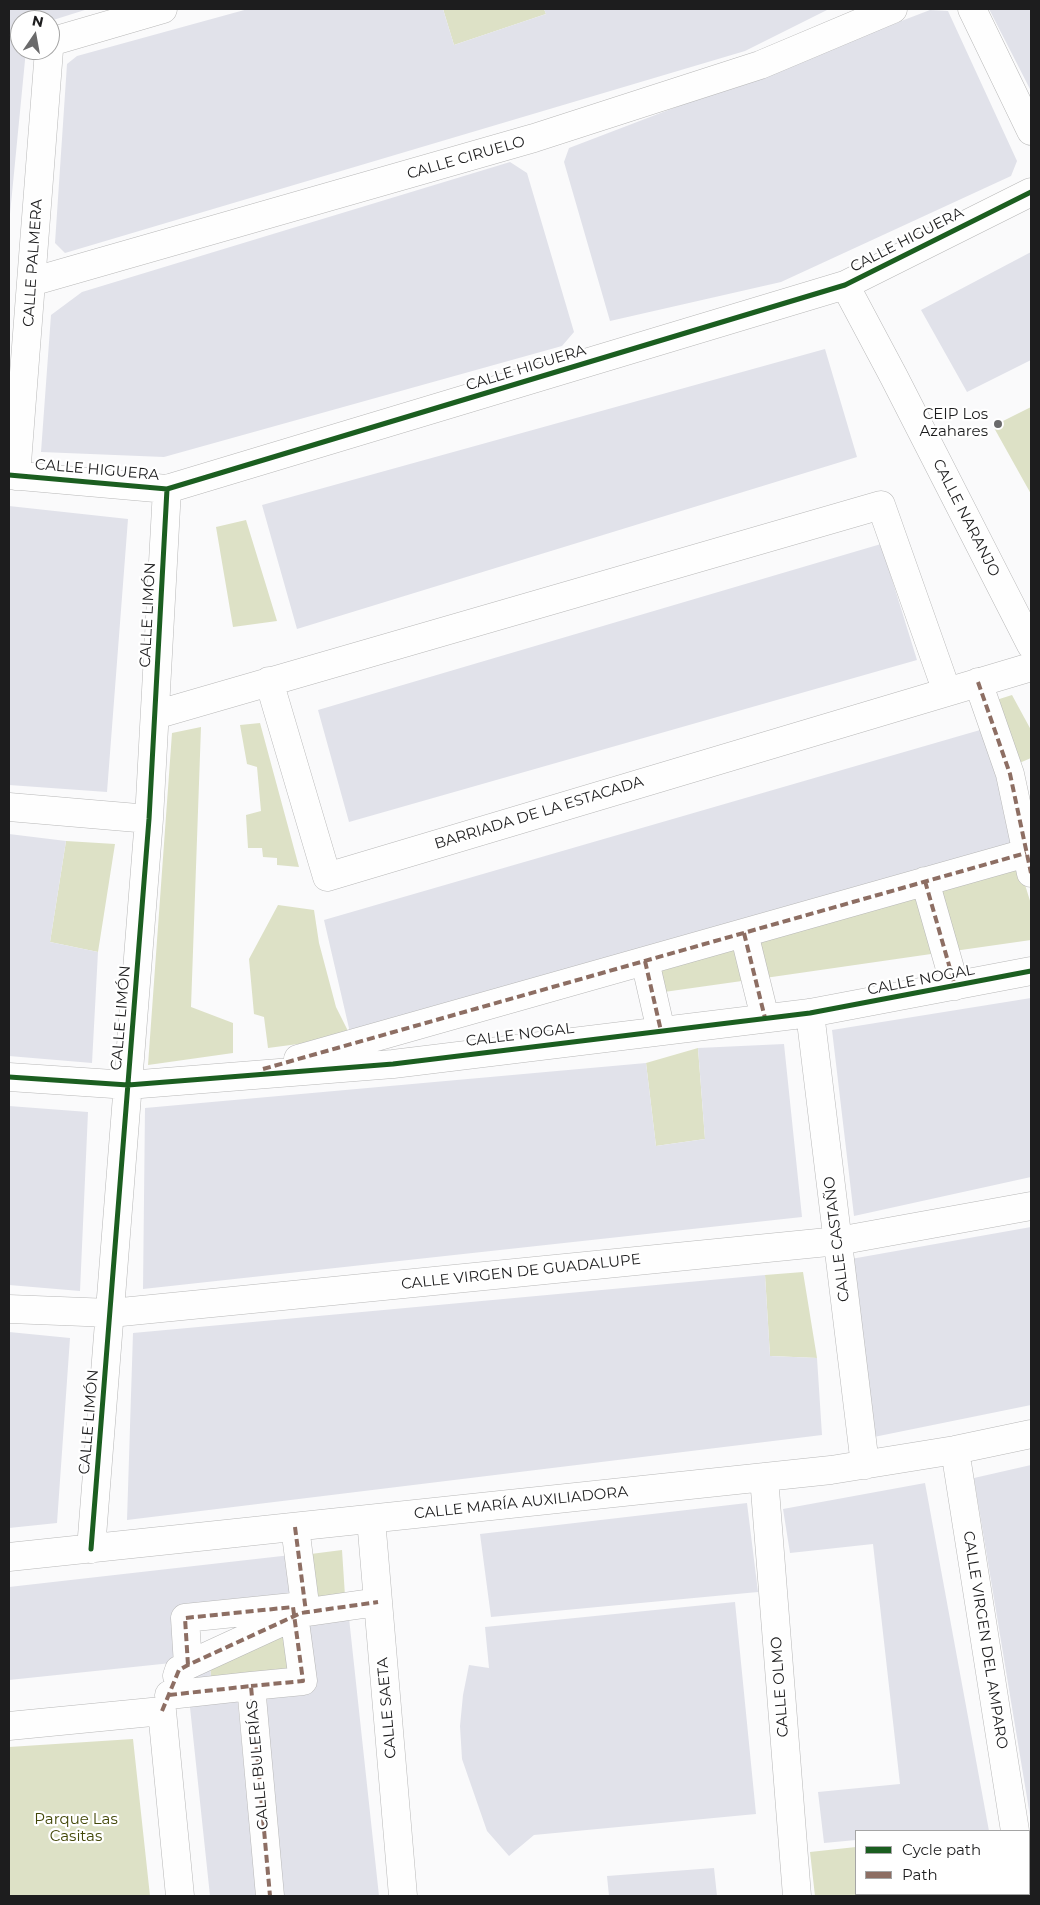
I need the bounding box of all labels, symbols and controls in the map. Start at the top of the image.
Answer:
north arrow [10,10,60,60]
text: N [31,11,45,31]
street label: CALLE CIRUELO [405,133,527,183]
street label: CALLE PALMERA [20,198,46,328]
street label: CALLE HIGUERA [847,204,967,276]
street label: CALLE HIGUERA [464,341,588,395]
place label: CEIP Los Azahares [920,406,988,441]
marker: CEIP Los Azahares [992,418,1004,430]
street label: CALLE HIGUERA [34,456,160,484]
street label: CALLE NARANJO [929,456,1003,580]
street label: CALLE LIMÓN [136,562,160,668]
street label: BARRIADA DE LA ESTACADA [432,773,646,853]
street label: CALLE NOGAL [866,961,976,999]
street label: CALLE LIMÓN [107,965,135,1071]
street label: CALLE NOGAL [465,1019,575,1051]
street label: CALLE CASTAÑO [820,1175,854,1303]
street label: CALLE VIRGEN DE GUADALUPE [400,1250,642,1294]
street label: CALLE LIMÓN [75,1369,103,1475]
street label: CALLE MARÍA AUXILIADORA [413,1483,629,1523]
street label: CALLE VIRGEN DEL AMPARO [959,1530,1011,1750]
street label: CALLE OLMO [767,1636,793,1738]
street label: CALLE SAETA [374,1657,400,1759]
street label: CALLE BULERÍAS [243,1699,273,1831]
park label: Parque Las Casitas [34,1811,118,1846]
legend [855,1830,1030,1895]
text: Cycle path [902,1840,981,1859]
text: Path [902,1865,938,1884]

